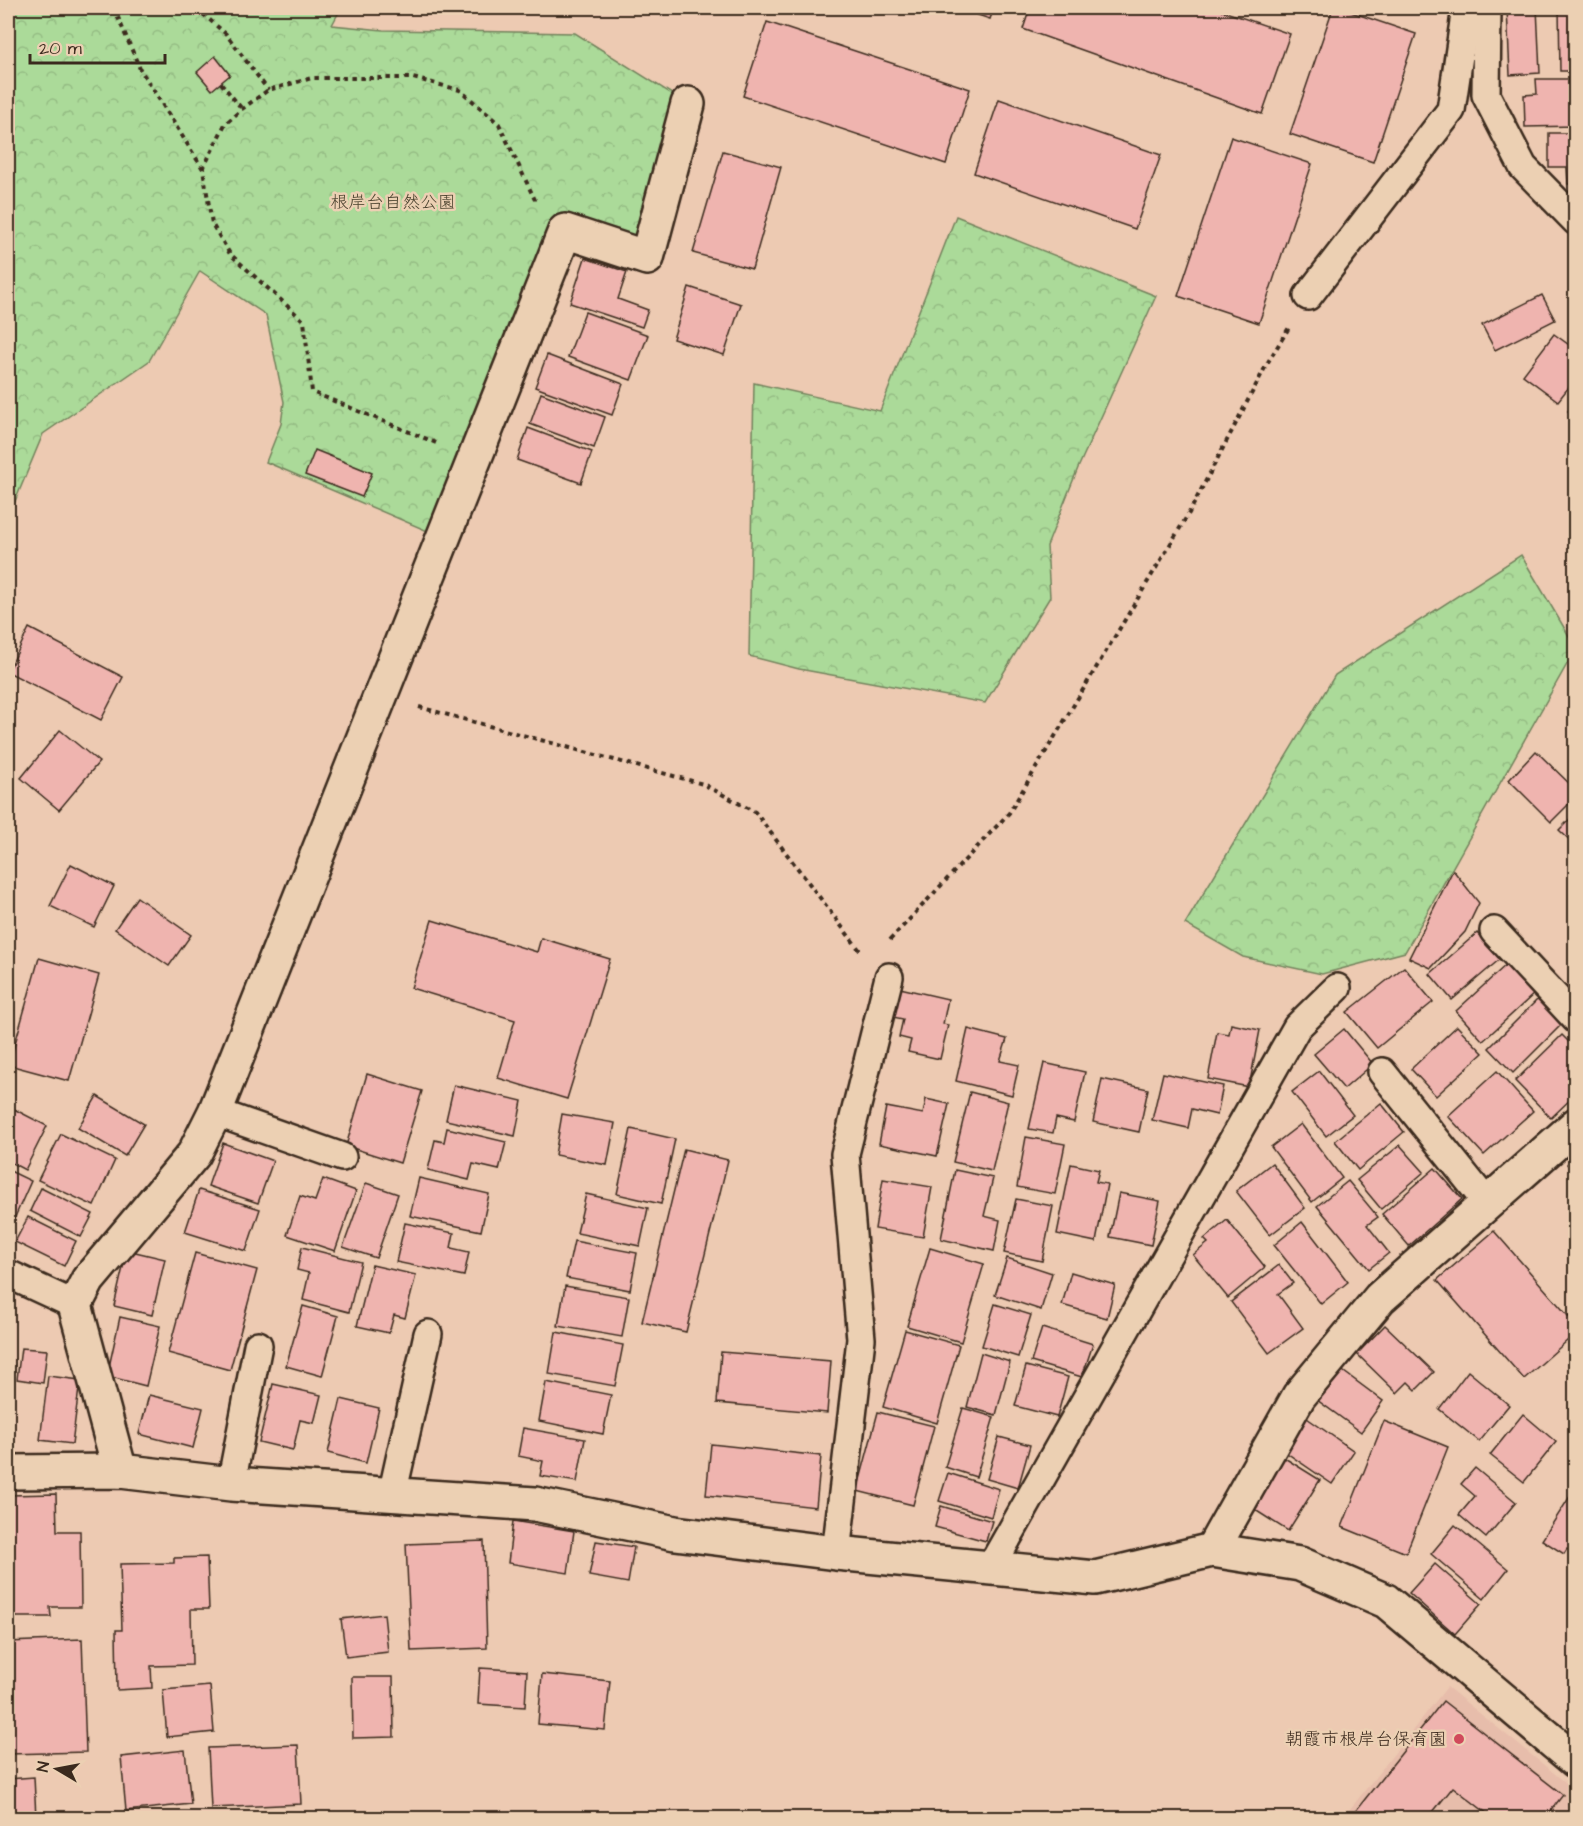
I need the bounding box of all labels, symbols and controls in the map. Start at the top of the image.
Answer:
scale bar [30,27,165,65]
text: 20 m [39,36,82,61]
park label: 根岸台自然公園 [330,190,456,215]
place label: 朝霞市根岸台保育園 [1285,1727,1447,1752]
marker: 朝霞市根岸台保育園 [1452,1732,1466,1746]
north arrow [27,1739,87,1799]
text: N [32,1760,55,1773]

